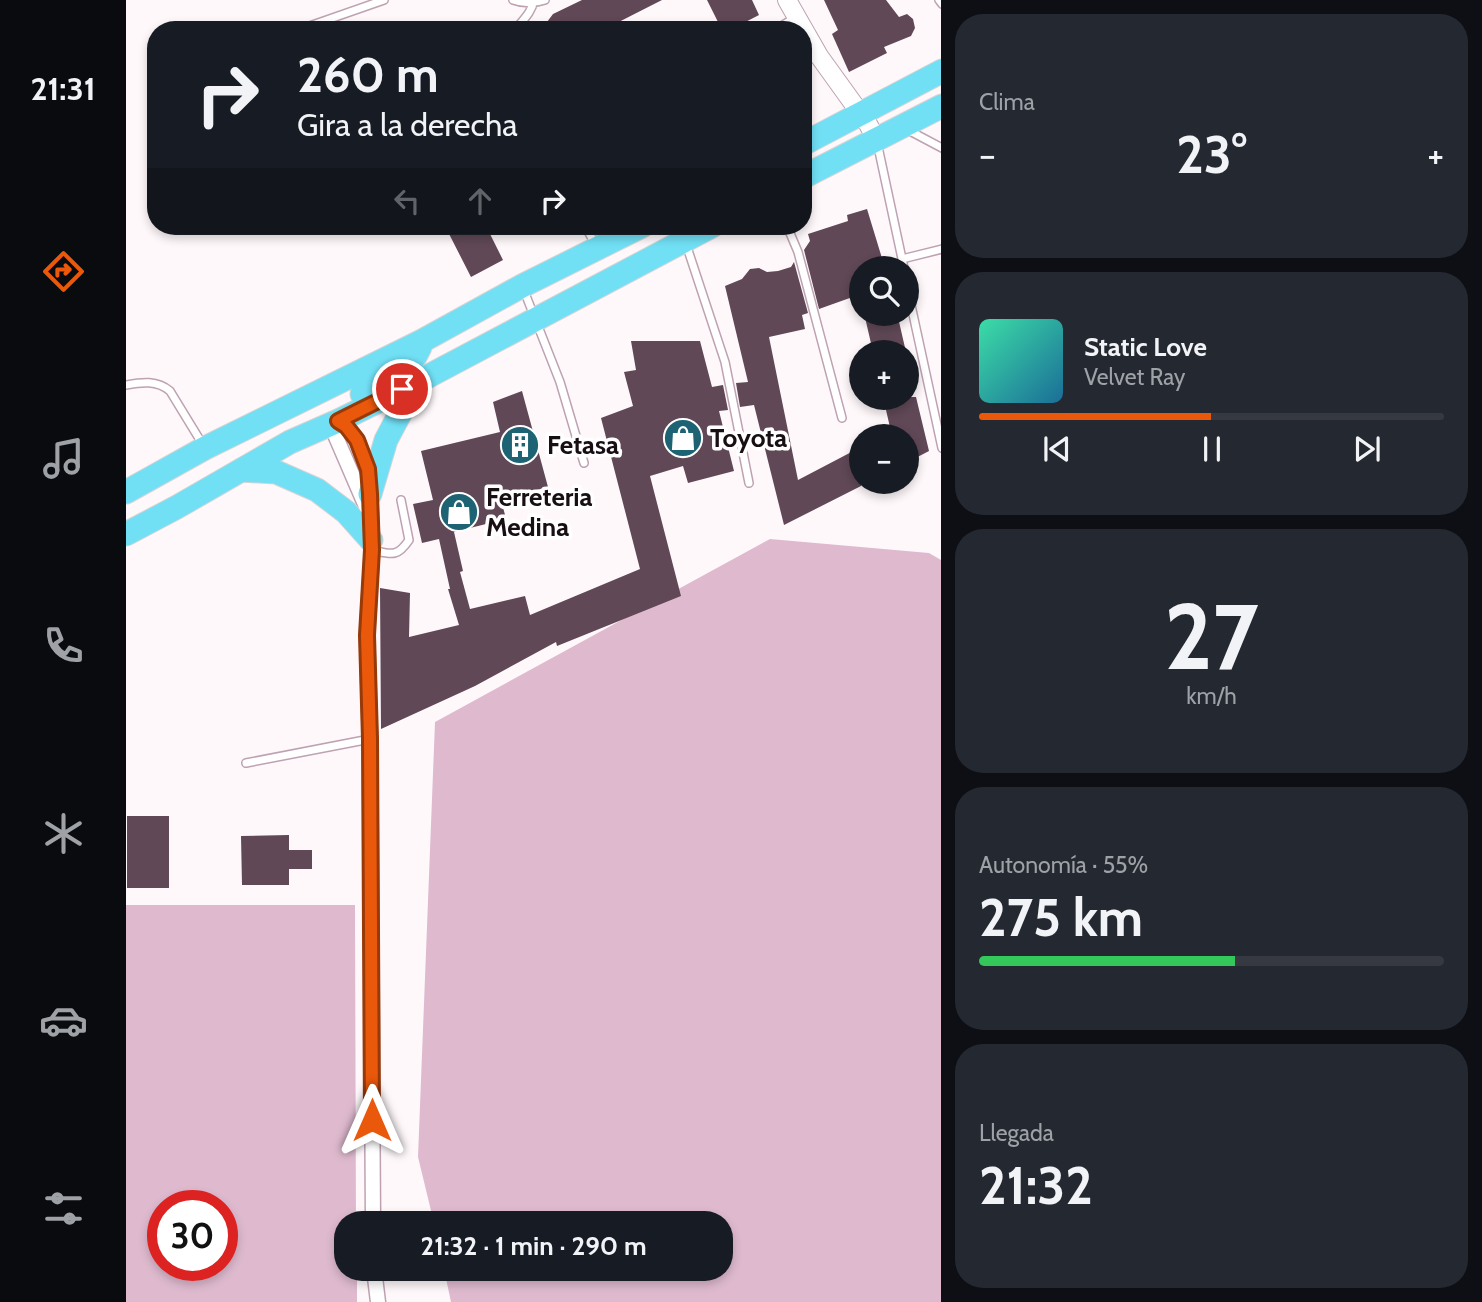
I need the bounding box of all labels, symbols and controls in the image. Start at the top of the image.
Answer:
text: 260 m [297,45,439,104]
icon: right [182,49,273,140]
text: 21:31 [31,69,95,108]
text: Clima [979,88,1035,116]
text: Gira a la derecha [297,105,518,144]
text: 23° [1176,123,1247,186]
text: − [979,131,996,178]
text: + [1427,131,1444,178]
icon: left [388,182,426,220]
icon: ahead [461,182,499,220]
icon: right [534,182,572,220]
icon: directions [39,247,88,296]
map controls [849,256,919,494]
button: search [849,256,919,326]
text: Static Love [1084,331,1207,363]
button: + [849,340,919,410]
pin [372,359,432,419]
text: Velvet Ray [1084,363,1185,391]
icon: arrive [383,370,421,408]
shop icon: Toyota [662,417,704,459]
place label: Toyota [710,422,787,454]
building icon: Fetasa [499,424,541,466]
button: − [849,424,919,494]
place label: Fetasa [547,429,619,461]
icon: previous [1038,430,1076,468]
icon: pause [1193,430,1231,468]
icon: next [1348,430,1386,468]
icon: music [39,434,88,483]
place label: Ferreteria Medina [486,481,593,543]
shop icon: Ferreteria Medina [438,491,480,533]
text: 27 [1164,581,1259,692]
icon: phone [39,621,88,670]
text: km/h [1186,682,1237,710]
icon: climate [39,809,88,858]
text: Autonomía · 55% [979,851,1148,879]
text: 275 km [979,886,1143,949]
icon: car [39,996,88,1045]
position arrow [335,1083,409,1157]
text: Llegada [979,1119,1054,1147]
text: 21:32 [979,1154,1093,1217]
icon: filters [39,1184,88,1233]
speed limit sign: 30 [147,1190,238,1281]
text: 21:32 · 1 min · 290 m [420,1230,647,1262]

